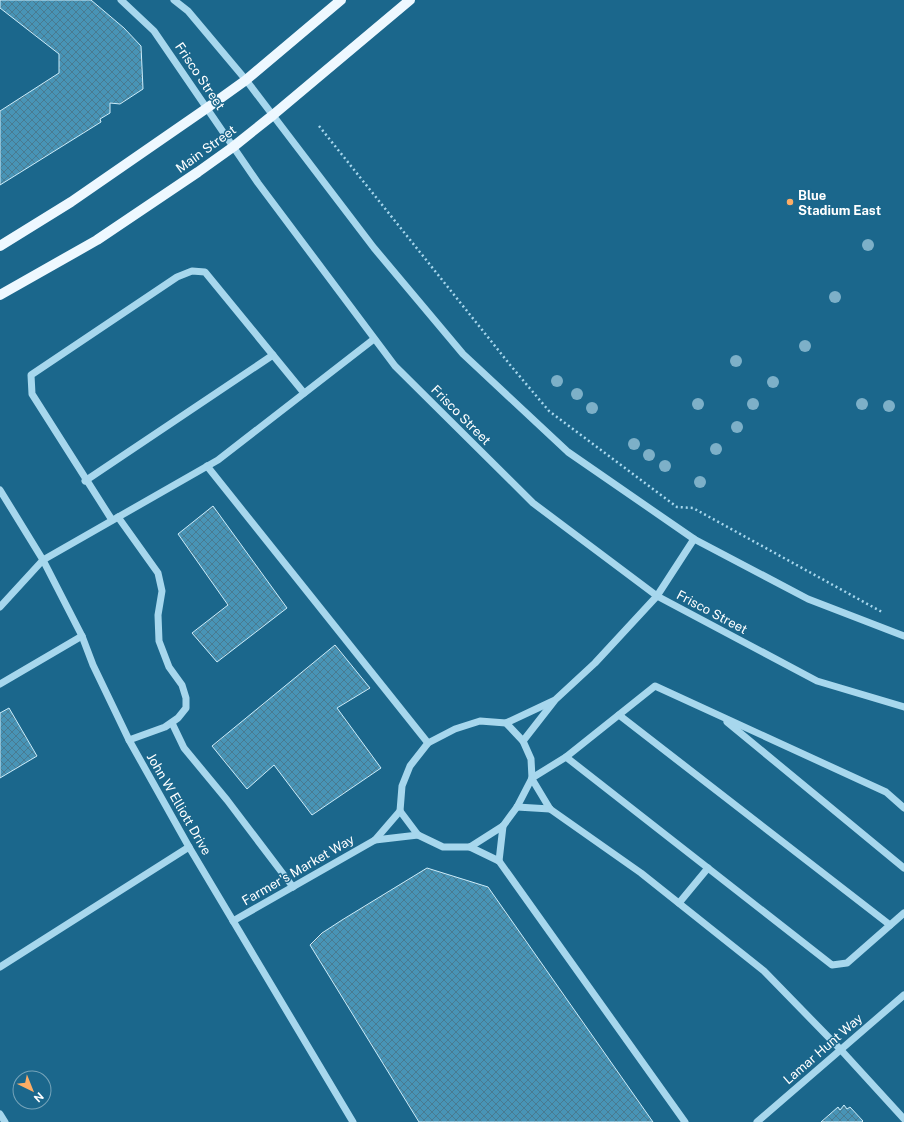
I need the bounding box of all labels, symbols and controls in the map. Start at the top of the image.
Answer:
street label: Frisco Street [172,39,228,113]
street label: Main Street [173,122,239,176]
place label: Blue Stadium East [798,188,881,218]
marker: Blue Stadium East [785,197,795,207]
street label: Frisco Street [428,382,494,448]
street label: Frisco Street [674,587,750,637]
street label: John W Elliott Drive [144,750,214,858]
street label: Farmer's Market Way [239,832,357,908]
street label: Lamar Hunt Way [780,1011,866,1087]
north arrow [12,1070,52,1110]
text: N [32,1090,46,1105]

